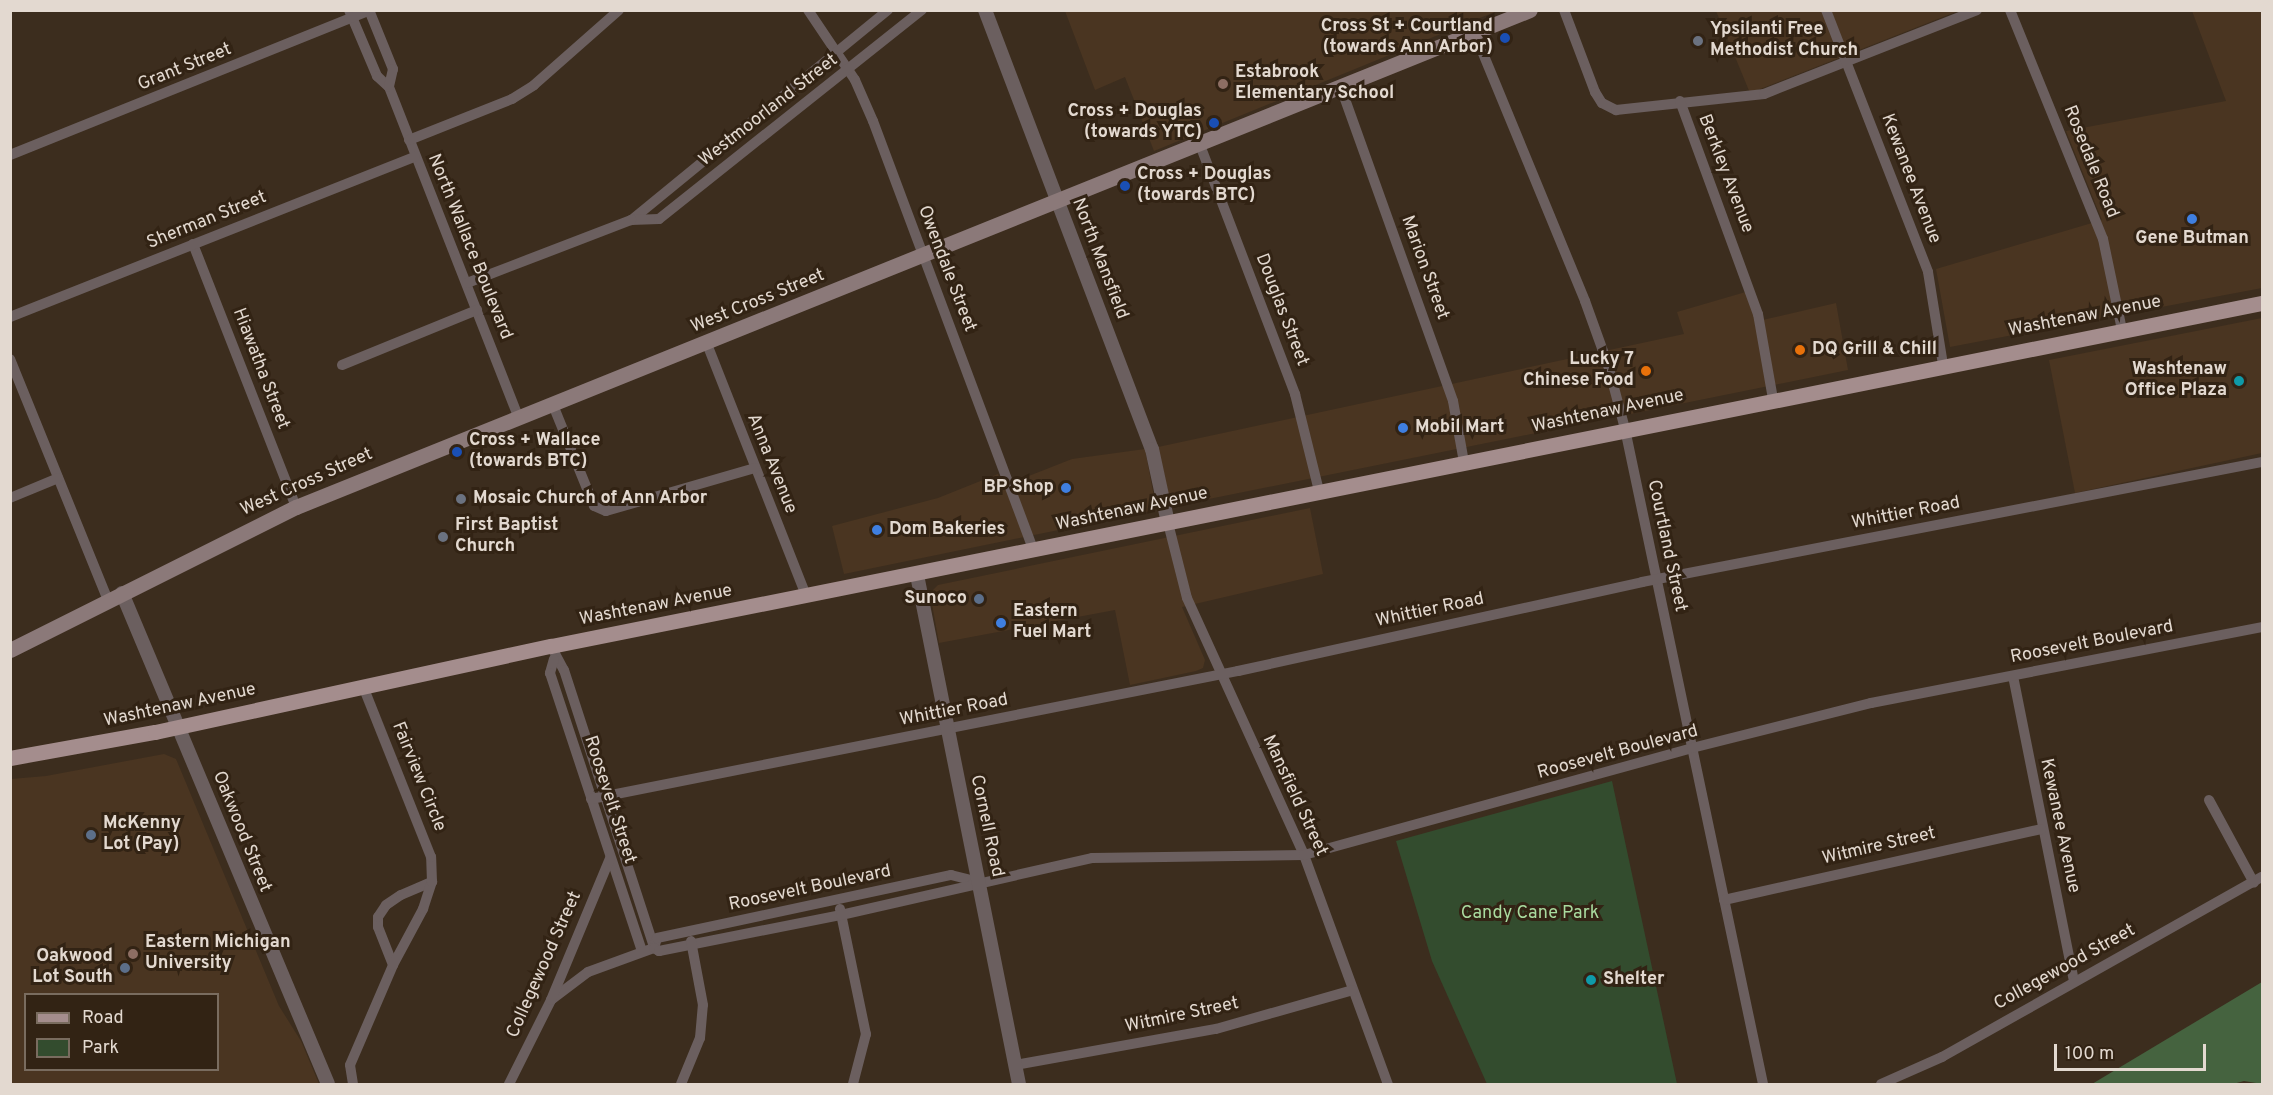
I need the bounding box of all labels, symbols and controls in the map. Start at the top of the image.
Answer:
place label: Cross St + Courtland (towards Ann Arbor) [1321,17,1493,60]
place label: Ypsilanti Free Methodist Church [1710,20,1858,63]
marker: Cross St + Courtland (towards Ann Arbor) [1498,31,1512,45]
marker: Ypsilanti Free Methodist Church [1691,34,1705,48]
street label: Grant Street [135,39,235,97]
street label: Westmoorland Street [695,50,843,172]
place label: Estabrook Elementary School [1235,63,1394,106]
marker: Estabrook Elementary School [1216,77,1230,91]
place label: Cross + Douglas (towards YTC) [1068,102,1202,144]
street label: Rosedale Road [2058,103,2122,221]
street label: Berkley Avenue [1692,111,1758,237]
street label: Kewanee Avenue [1875,111,1945,247]
marker: Cross + Douglas (towards YTC) [1207,116,1221,130]
street label: North Wallace Boulevard [422,151,516,343]
place label: Cross + Douglas (towards BTC) [1137,165,1271,207]
marker: Cross + Douglas (towards BTC) [1118,179,1132,193]
street label: Sherman Street [144,187,270,255]
street label: North Mansfield [1066,195,1132,323]
street label: Owendale Street [912,203,980,335]
marker: Gene Butman [2185,212,2199,226]
street label: Marion Street [1395,213,1453,323]
place label: Gene Butman [2135,228,2249,250]
street label: Douglas Street [1250,251,1312,369]
street label: West Cross Street [688,265,828,339]
street label: Washtenaw Avenue [2007,292,2163,342]
street label: Hiawatha Street [227,305,293,433]
place label: DQ Grill & Chill [1812,339,1937,361]
marker: DQ Grill & Chill [1793,343,1807,357]
place label: Lucky 7 Chinese Food [1523,350,1634,392]
place label: Washtenaw Office Plaza [2125,360,2227,403]
marker: Lucky 7 Chinese Food [1639,364,1653,378]
marker: Washtenaw Office Plaza [2232,374,2246,388]
street label: Washtenaw Avenue [1530,385,1686,439]
street label: Anna Avenue [741,410,801,518]
place label: Mobil Mart [1415,417,1504,439]
marker: Mobil Mart [1396,421,1410,435]
place label: Cross + Wallace (towards BTC) [469,431,601,474]
street label: West Cross Street [238,444,376,522]
marker: Cross + Wallace (towards BTC) [450,445,464,459]
place label: BP Shop [983,477,1054,499]
street label: Courtland Street [1641,478,1691,614]
marker: BP Shop [1059,481,1073,495]
street label: Washtenaw Avenue [1054,483,1210,537]
place label: Mosaic Church of Ann Arbor [473,488,709,510]
marker: Mosaic Church of Ann Arbor [454,492,468,506]
street label: Whittier Road [1850,493,1962,535]
place label: First Baptist Church [455,516,558,558]
place label: Dom Bakeries [889,519,1005,541]
marker: Dom Bakeries [870,523,884,537]
marker: First Baptist Church [436,530,450,544]
street label: Washtenaw Avenue [578,581,734,631]
place label: Sunoco [904,588,967,610]
street label: Whittier Road [1374,589,1486,633]
marker: Sunoco [972,592,986,606]
place label: Eastern Fuel Mart [1013,602,1091,644]
marker: Eastern Fuel Mart [994,616,1008,630]
street label: Roosevelt Boulevard [2009,617,2175,669]
street label: Washtenaw Avenue [102,679,258,733]
street label: Whittier Road [898,690,1010,732]
street label: Fairview Circle [386,719,450,835]
street label: Roosevelt Boulevard [1535,721,1701,785]
street label: Mansfield Street [1257,732,1331,860]
street label: Roosevelt Street [578,733,640,867]
street label: Kewanee Avenue [2034,756,2084,896]
street label: Oakwood Street [207,768,275,896]
street label: Cornell Road [965,773,1007,879]
place label: McKenny Lot (Pay) [103,814,181,856]
street label: Witmire Street [1820,823,1938,871]
marker: McKenny Lot (Pay) [84,828,98,842]
street label: Roosevelt Boulevard [727,861,893,917]
street label: Collegewood Street [503,888,587,1042]
park label: Candy Cane Park [1461,903,1599,925]
street label: Collegewood Street [1991,920,2139,1016]
place label: Eastern Michigan University [145,933,291,976]
place label: Oakwood Lot South [32,947,113,990]
marker: Eastern Michigan University [126,947,140,961]
marker: Oakwood Lot South [118,961,132,975]
place label: Shelter [1603,969,1665,991]
marker: Shelter [1584,973,1598,987]
legend [24,993,219,1071]
street label: Witmire Street [1123,993,1241,1039]
text: Road [82,1007,124,1030]
scale bar [2057,1032,2208,1070]
text: Park [82,1037,119,1060]
text: 100 m [2065,1043,2114,1066]

